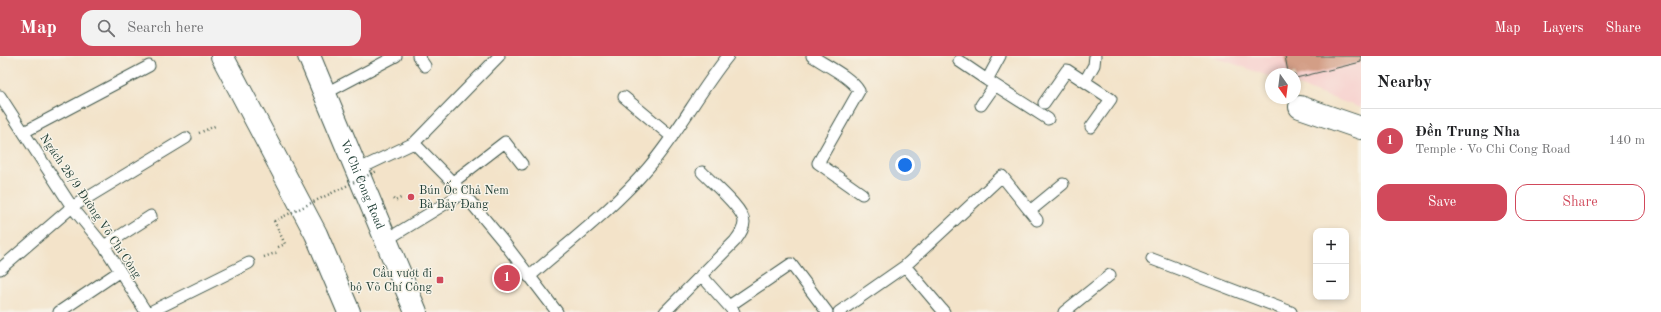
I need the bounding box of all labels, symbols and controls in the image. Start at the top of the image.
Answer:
search box [81,10,361,46]
icon: search [95,17,117,39]
text: Map [20,19,57,38]
text: Search here [127,21,204,36]
text: Map [1495,21,1521,35]
text: Layers [1543,21,1584,35]
text: Share [1606,21,1641,35]
north arrow [1265,68,1301,104]
text: Nearby [1377,74,1432,91]
text: Đền Trung Nha [1415,125,1520,140]
street label: Ngách 28/9 Đường Võ Chí Công [37,132,143,281]
text: 1 [1386,134,1394,147]
text: 140 m [1608,134,1645,147]
street label: Vo Chi Cong Road [338,138,386,231]
text: Temple · Vo Chi Cong Road [1415,143,1570,156]
your location [895,155,915,175]
place label: Bún Ốc Chả Nem Bà Bảy Đang [419,180,509,211]
button: Save [1377,184,1507,221]
button: Share [1515,184,1645,221]
marker: Bún Ốc Chả Nem Bà Bảy Đang [406,192,416,202]
map controls [1313,228,1349,300]
button: + [1313,228,1349,264]
pin: 1 [494,263,520,293]
button: − [1313,264,1349,300]
place label: Cầu vượt đi bộ Võ Chí Công [350,266,433,294]
marker: Cầu vượt đi bộ Võ Chí Công [435,275,445,285]

